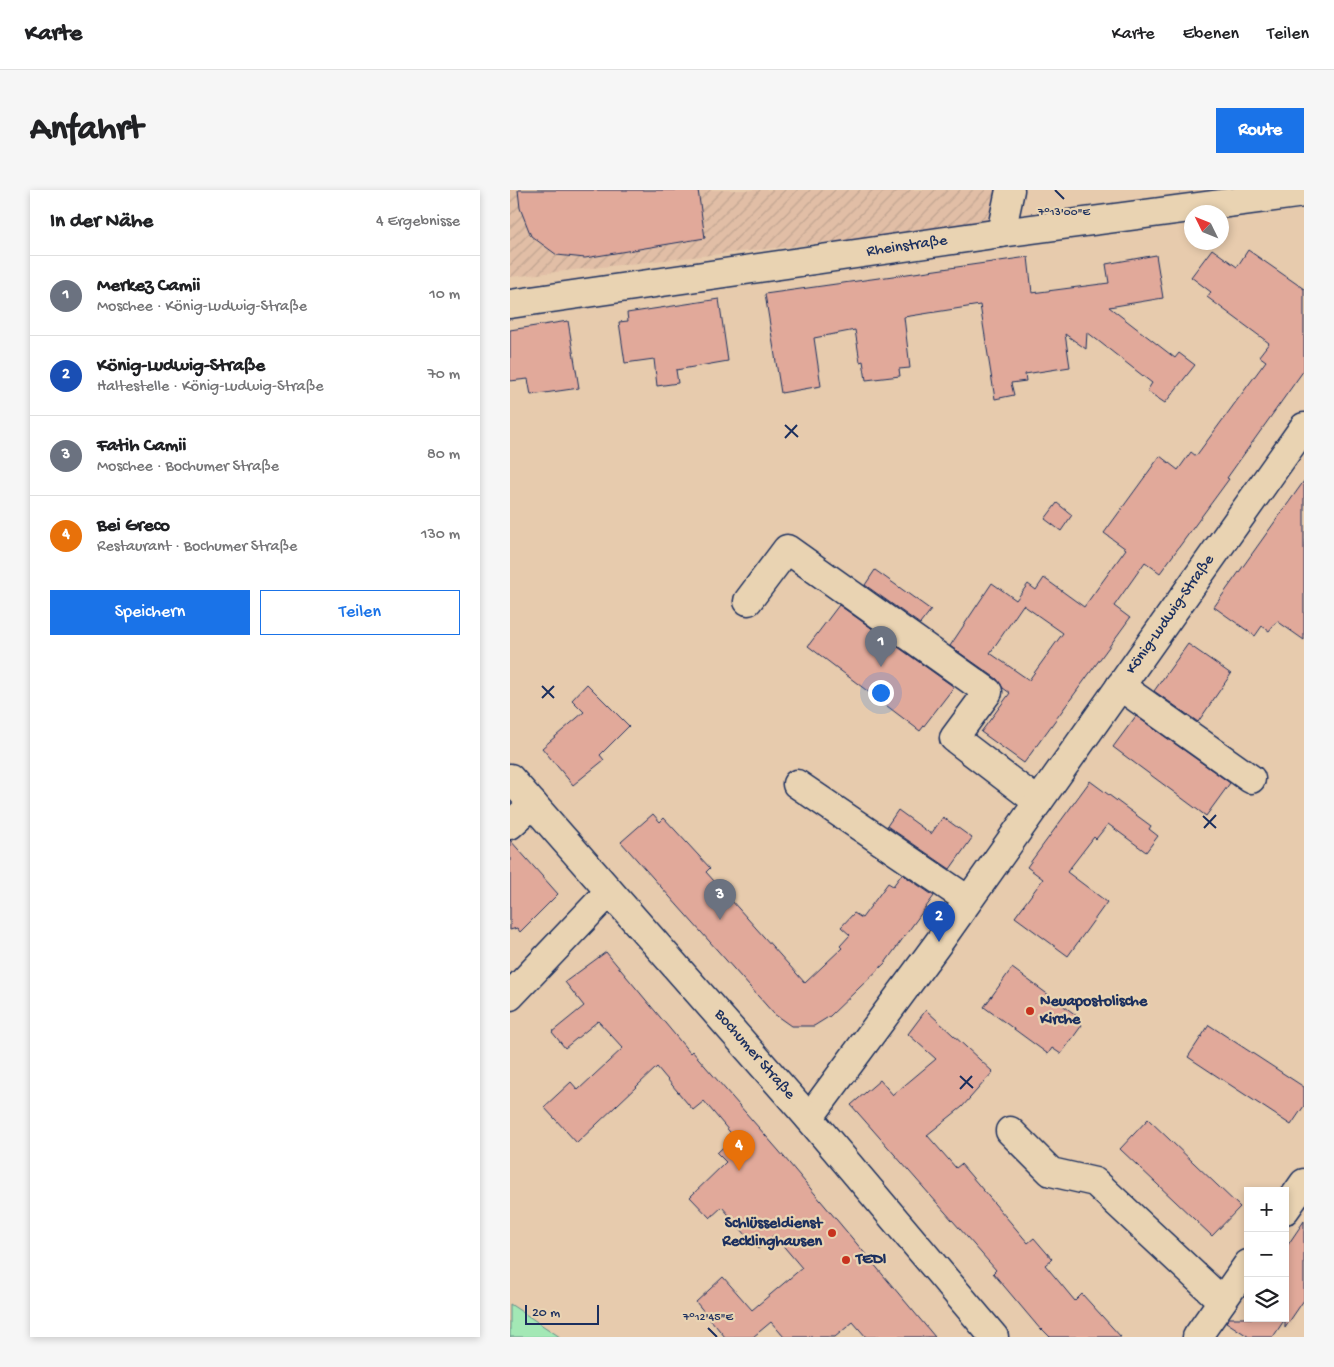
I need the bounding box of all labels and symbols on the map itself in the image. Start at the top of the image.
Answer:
north arrow [1184,205,1229,250]
text: 7°13'00"E [1037,206,1090,220]
street label: Rheinstraße [865,232,949,262]
street label: König-Ludwig-Straße [1123,551,1220,678]
pin: 1 [865,626,897,667]
your location [868,680,894,706]
pin: 3 [704,879,736,920]
pin: 2 [923,901,955,942]
place label: Neuapostolische Kirche [1039,993,1148,1030]
street label: Bochumer Straße [709,1005,799,1105]
marker: Neuapostolische Kirche [1024,1005,1036,1017]
pin: 4 [723,1130,755,1171]
place label: Schlüsseldienst Recklinghausen [721,1215,823,1252]
marker: Schlüsseldienst Recklinghausen [826,1227,838,1239]
place label: TEDI [854,1251,887,1270]
marker: TEDI [840,1254,852,1266]
scale bar [525,1302,599,1325]
text: 7°12'45"E [682,1311,733,1325]

